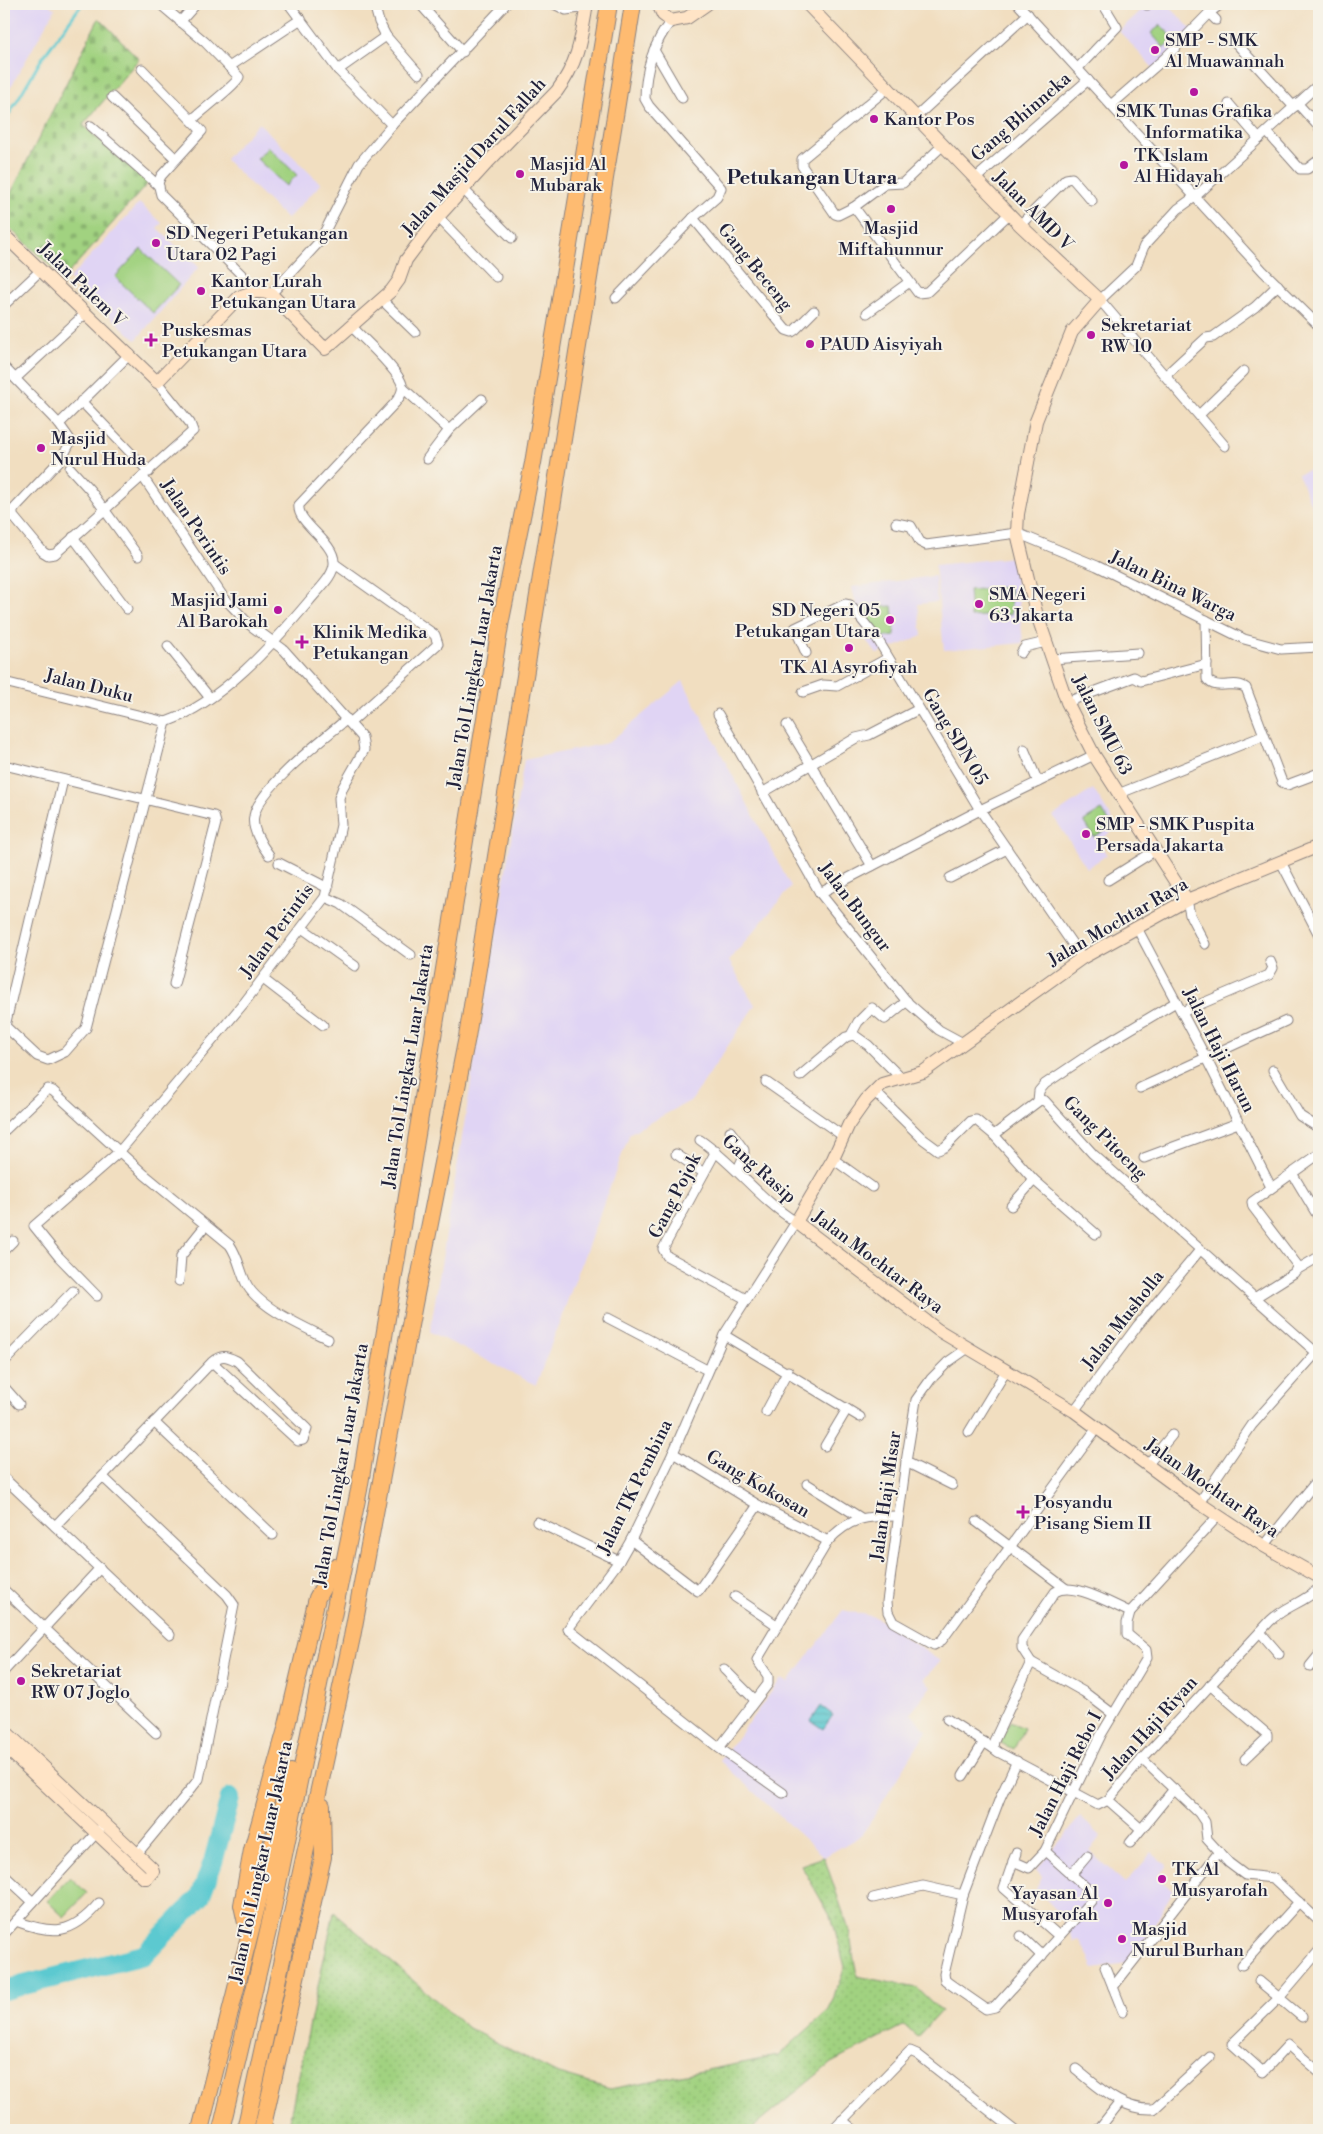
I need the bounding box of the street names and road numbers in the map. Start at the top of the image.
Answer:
street label: Gang Bhinneka [966,67,1076,167]
street label: Jalan Masjid Darul Fallah [396,73,551,242]
street label: Jalan AMD V [987,165,1078,256]
street label: Gang Beceng [713,219,798,316]
street label: Jalan Palem V [33,237,131,333]
street label: Jalan Perintis [155,474,237,579]
street label: Jalan Tol Lingkar Luar Jakarta [442,543,508,792]
street label: Jalan Bina Warga [1105,545,1241,627]
street label: Jalan Duku [42,664,136,708]
street label: Jalan SMU 63 [1066,670,1137,779]
street label: Gang SDN 05 [917,684,993,790]
street label: Jalan Bungur [813,857,896,957]
street label: Jalan Mochtar Raya [1043,872,1193,972]
street label: Jalan Perintis [235,879,319,983]
street label: Jalan Tol Lingkar Luar Jakarta [377,941,439,1191]
street label: Jalan Haji Harun [1177,983,1261,1117]
street label: Gang Pitoeng [1058,1091,1152,1185]
street label: Gang Rasip [717,1130,801,1208]
street label: Gang Pojok [644,1148,707,1243]
street label: Jalan Mochtar Raya [807,1205,949,1319]
street label: Jalan Musholla [1076,1265,1170,1375]
street label: Jalan Tol Lingkar Luar Jakarta [308,1341,374,1590]
street label: Jalan TK Pembina [592,1415,678,1559]
street label: Jalan Haji Misar [865,1429,907,1564]
street label: Jalan Mochtar Raya [1140,1433,1284,1543]
street label: Gang Kokosan [702,1445,814,1523]
street label: Jalan Haji Riyan [1097,1671,1203,1785]
street label: Jalan Haji Rebo I [1024,1708,1107,1841]
street label: Jalan Tol Lingkar Luar Jakarta [224,1738,298,1986]

